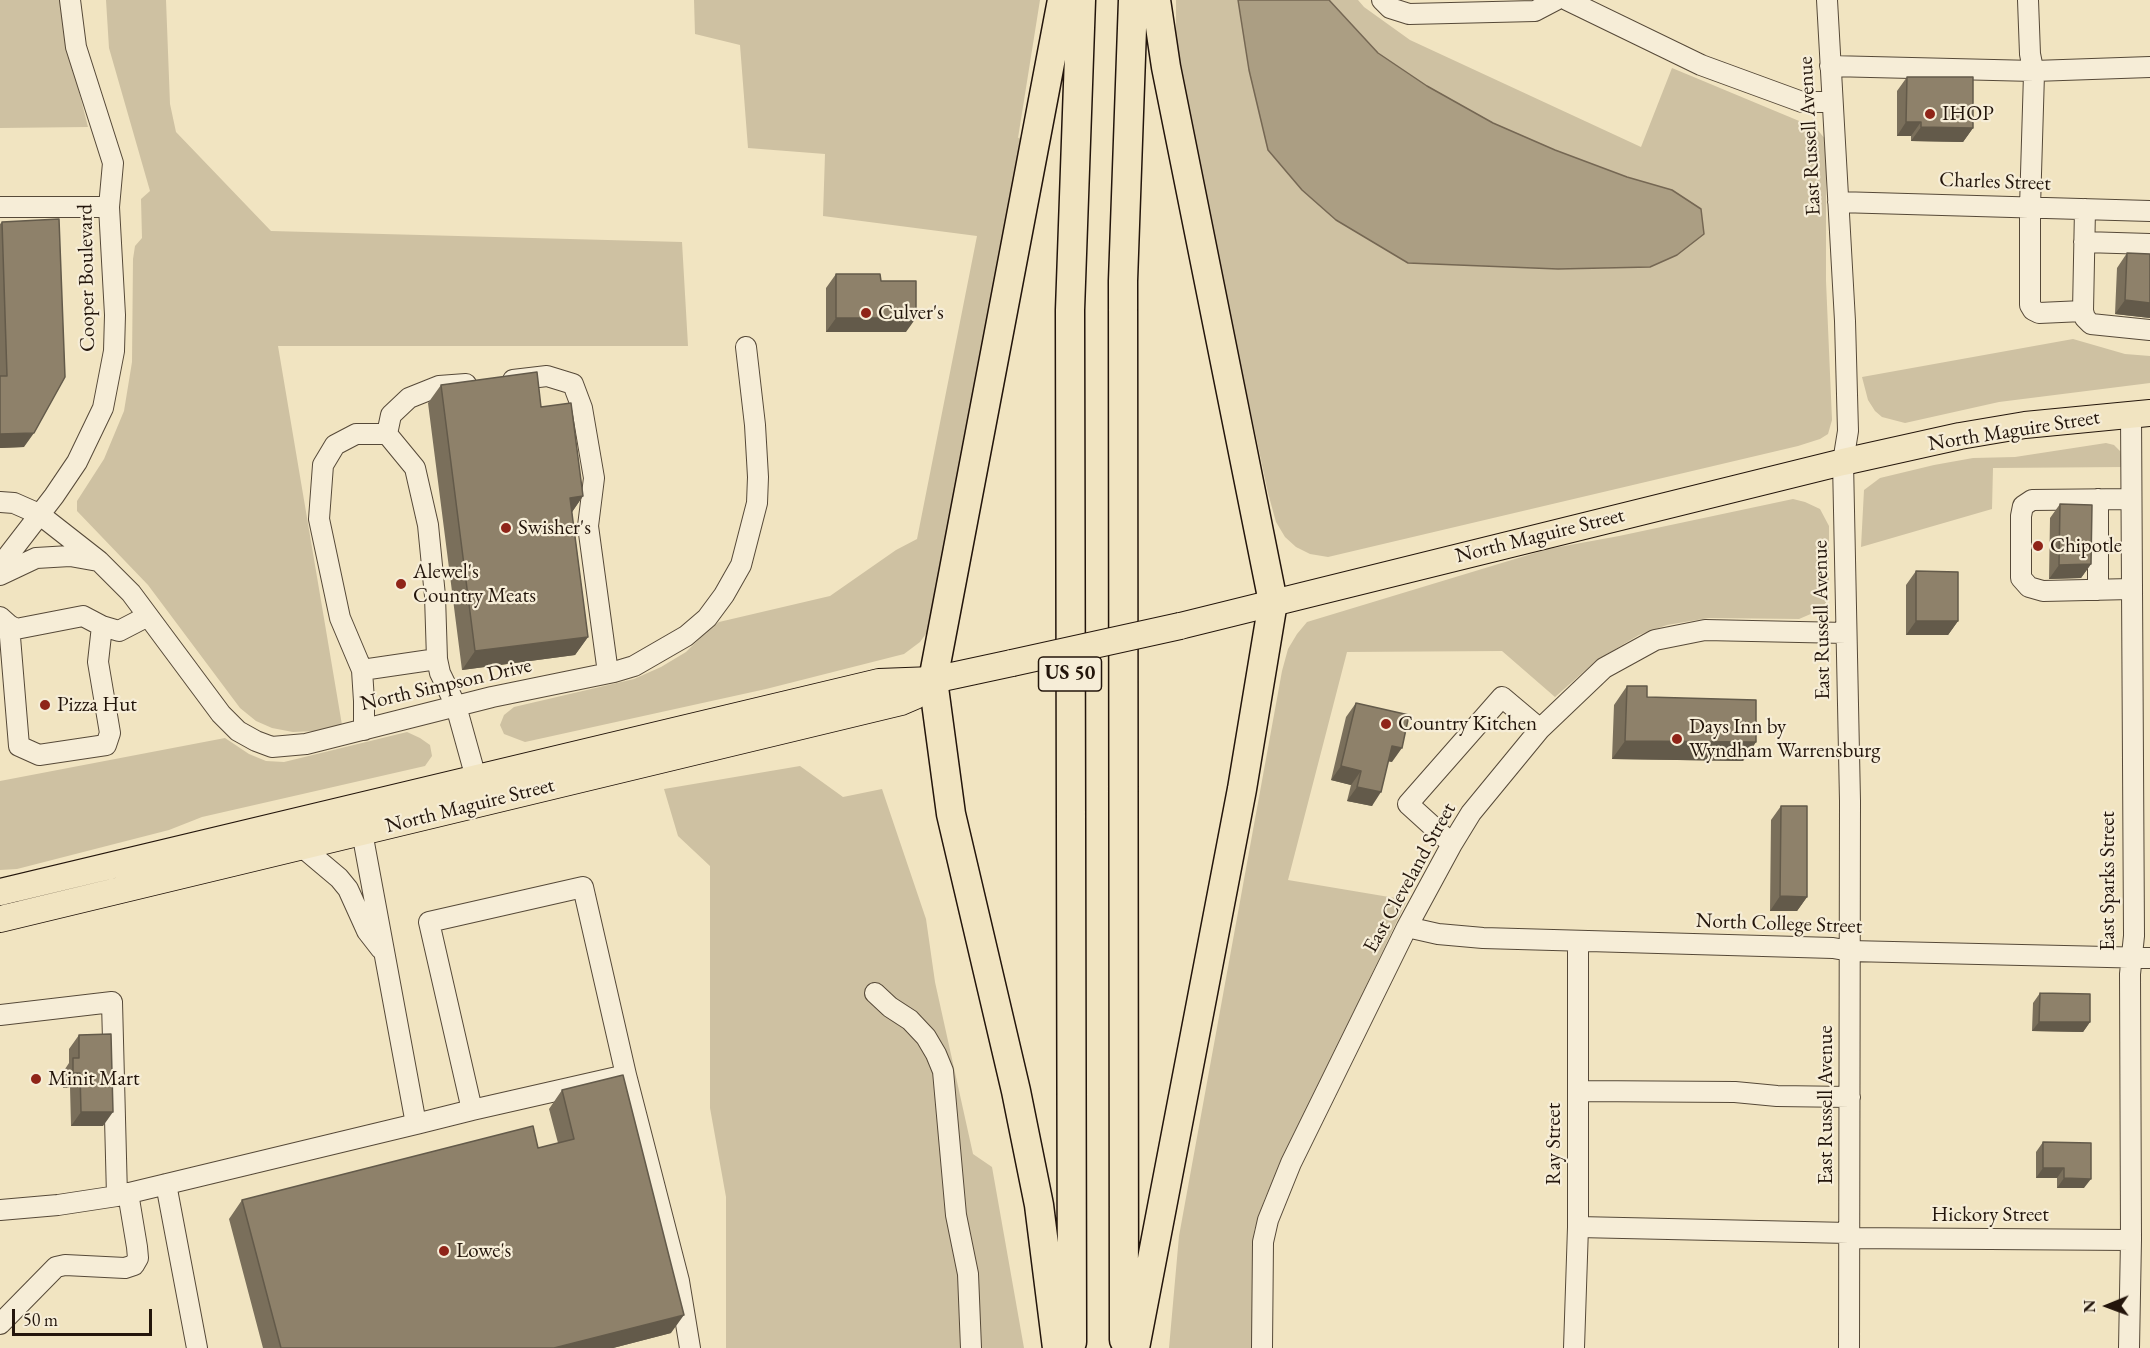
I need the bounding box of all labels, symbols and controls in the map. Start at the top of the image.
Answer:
street label: East Russell Avenue [1793,56,1827,216]
place label: IHOP [1942,101,1994,127]
marker: IHOP [1923,107,1937,121]
street label: Charles Street [1939,167,2051,197]
street label: Cooper Boulevard [73,204,101,352]
place label: Culver's [878,300,944,326]
marker: Culver's [859,306,873,320]
street label: North Maguire Street [1926,405,2102,457]
street label: North Maguire Street [1453,503,1627,569]
place label: Swisher's [518,515,591,541]
marker: Swisher's [499,521,513,535]
place label: Chipotle [2050,533,2122,559]
marker: Chipotle [2031,539,2045,553]
street label: East Russell Avenue [1808,540,1836,700]
place label: Alewel's Country Meats [413,559,536,609]
marker: Alewel's Country Meats [394,577,408,591]
street label: North Simpson Drive [358,653,534,717]
road number: US 50 [1038,657,1102,691]
place label: Pizza Hut [57,692,137,718]
marker: Pizza Hut [38,698,52,712]
place label: Country Kitchen [1398,711,1537,737]
place label: Days Inn by Wyndham Warrensburg [1689,714,1880,764]
marker: Country Kitchen [1379,717,1393,731]
marker: Days Inn by Wyndham Warrensburg [1670,732,1684,746]
street label: North Maguire Street [383,773,557,839]
street label: East Cleveland Street [1358,799,1462,957]
street label: East Sparks Street [2095,811,2121,951]
street label: North College Street [1695,909,1863,939]
street label: East Russell Avenue [1813,1025,1839,1185]
place label: Minit Mart [48,1066,140,1092]
marker: Minit Mart [29,1072,43,1086]
street label: Ray Street [1541,1103,1567,1185]
street label: Hickory Street [1931,1202,2049,1228]
place label: Lowe's [456,1238,511,1264]
marker: Lowe's [437,1244,451,1258]
north arrow [2078,1276,2138,1336]
scale bar [15,1297,154,1335]
text: N [2079,1300,2100,1313]
text: 50 m [23,1308,58,1331]

